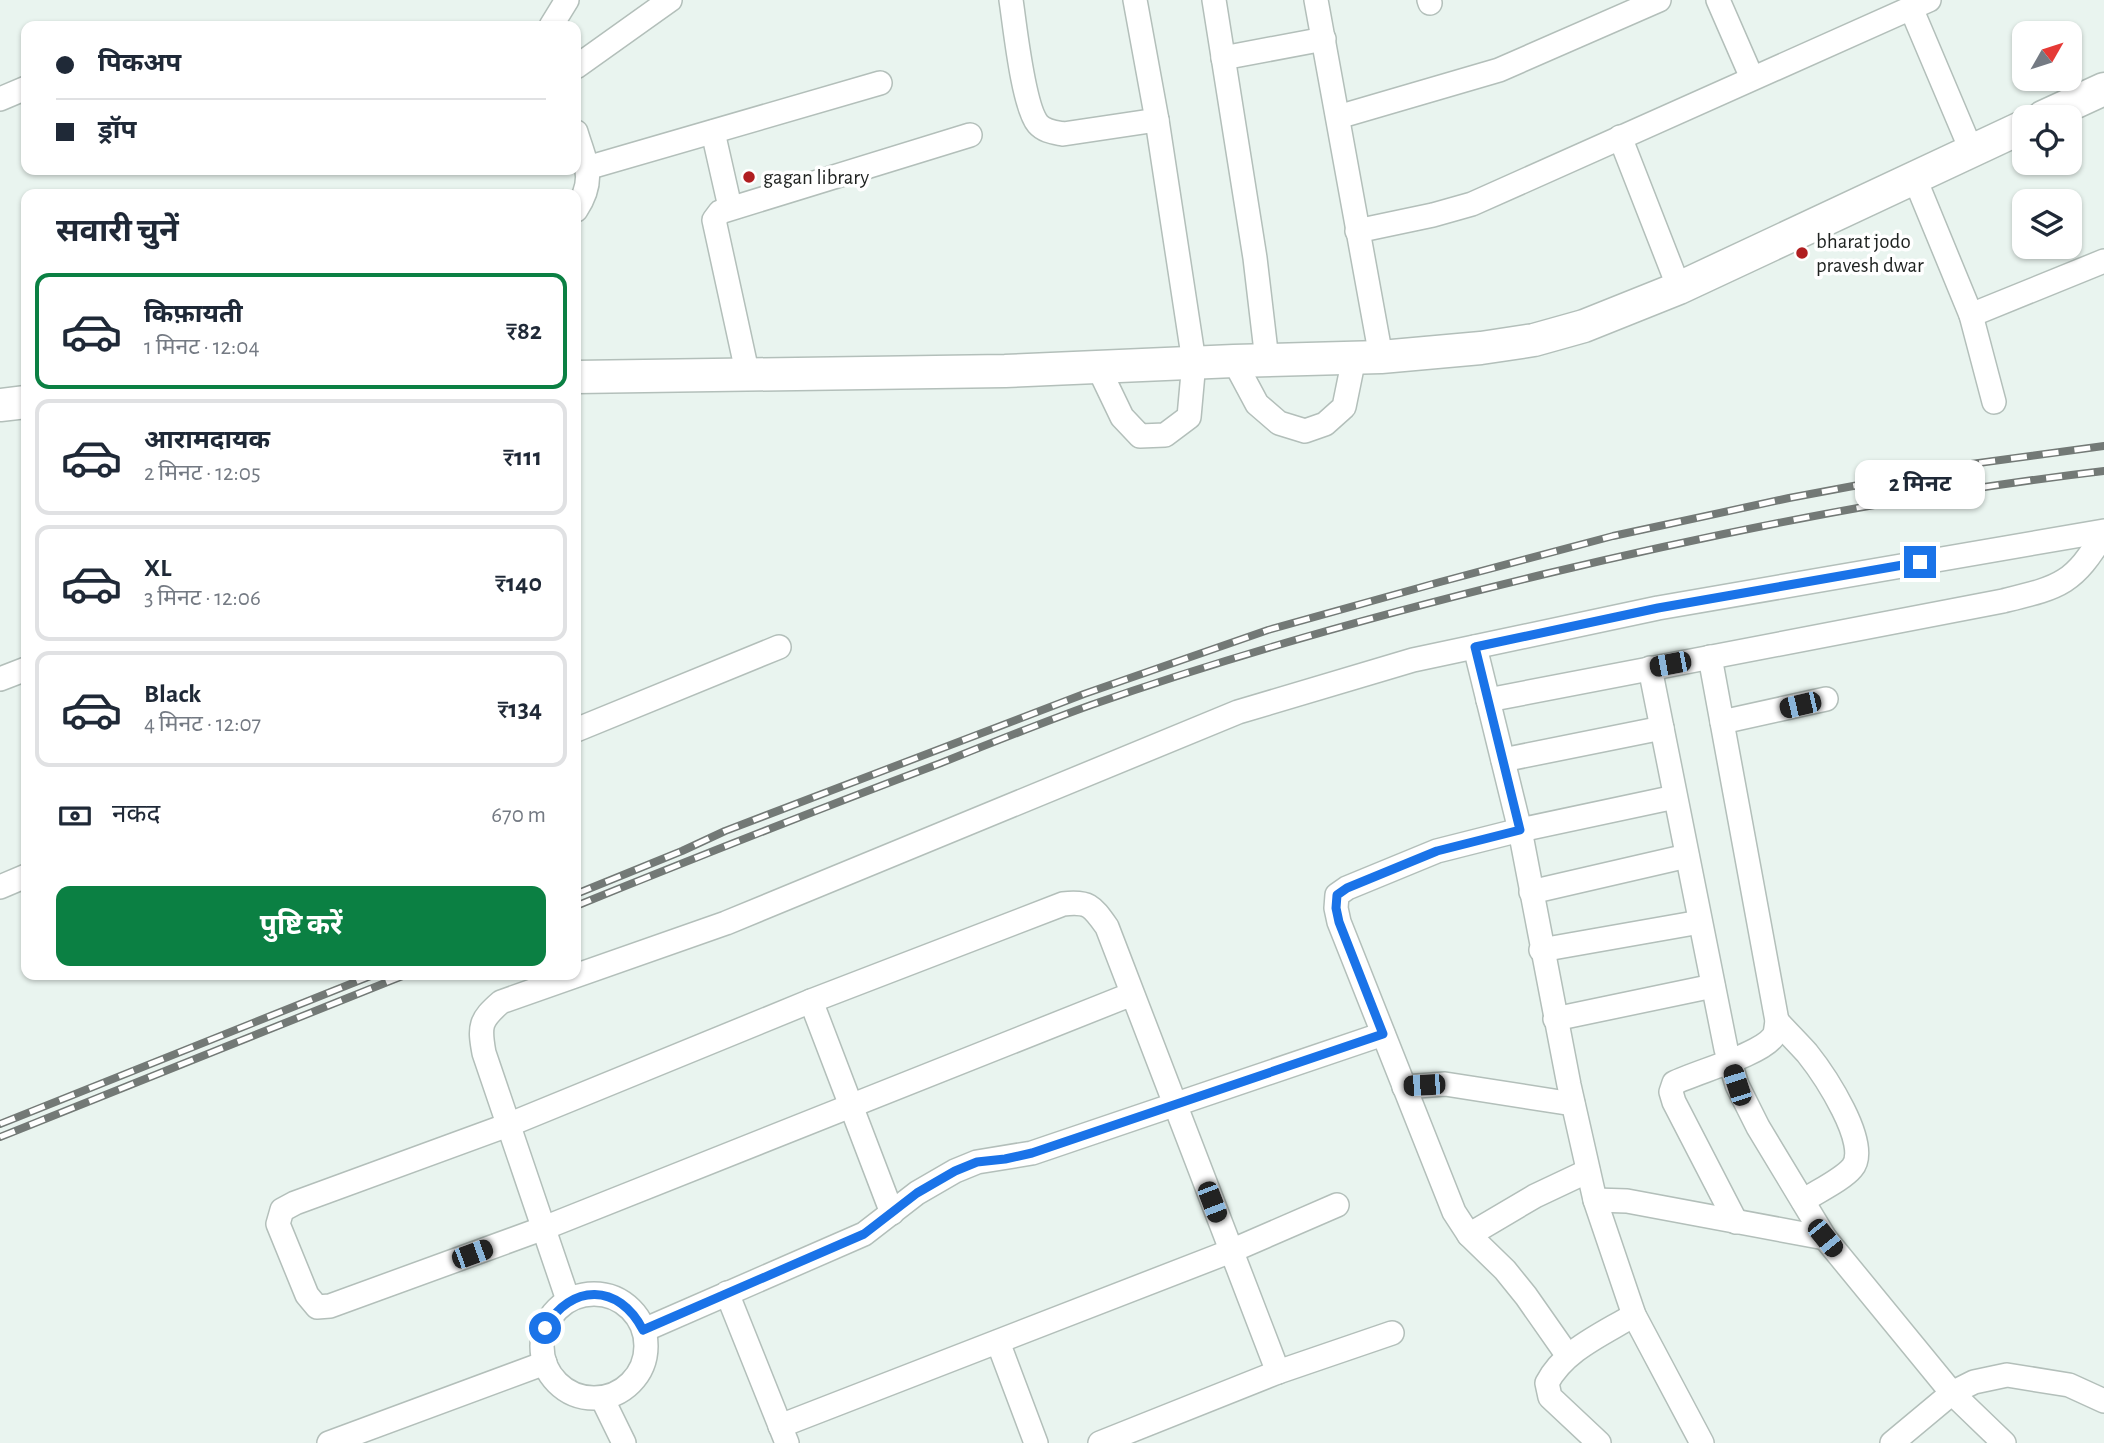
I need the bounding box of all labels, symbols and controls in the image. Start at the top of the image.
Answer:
north arrow [2012,21,2082,91]
map controls [2012,21,2082,259]
text: पिकअप [98,50,181,76]
button: locate [2012,105,2082,175]
text: ड्रॉप [98,117,136,143]
place label: gagan library [763,167,869,188]
marker: gagan library [741,169,757,185]
button: layers [2012,189,2082,259]
text: सवारी चुनें [56,215,179,247]
place label: bharat jodo pravesh dwar [1816,231,1924,276]
marker: bharat jodo pravesh dwar [1794,245,1810,261]
icon: car [60,300,123,363]
text: किफ़ायती [144,301,243,327]
text: ₹82 [506,318,542,344]
text: 1 मिनट · 12:04 [144,336,259,359]
icon: car [60,426,123,489]
text: आरामदायक [144,427,270,453]
text: ₹111 [503,444,542,470]
callout: 2 मिनट [1855,461,1985,510]
text: 2 मिनट · 12:05 [144,462,261,485]
text: 2 मिनट [1889,473,1951,496]
route end [1904,546,1936,578]
icon: car [60,552,123,615]
text: XL [144,555,171,581]
text: ₹140 [495,570,542,596]
text: 3 मिनट · 12:06 [144,587,261,610]
car [1648,650,1693,678]
icon: car [60,678,123,741]
text: Black [144,681,201,707]
car [1778,690,1823,720]
text: ₹134 [497,696,542,722]
text: 4 मिनट · 12:07 [144,713,261,736]
icon: cash [56,797,94,835]
text: नकद [112,801,160,827]
text: 670 m [491,804,546,827]
button: पुष्टि करें [56,886,546,966]
car [1721,1062,1754,1108]
car [1403,1073,1446,1097]
car [1195,1179,1230,1225]
car [1804,1215,1847,1261]
car [449,1237,496,1271]
route start [529,1312,561,1344]

